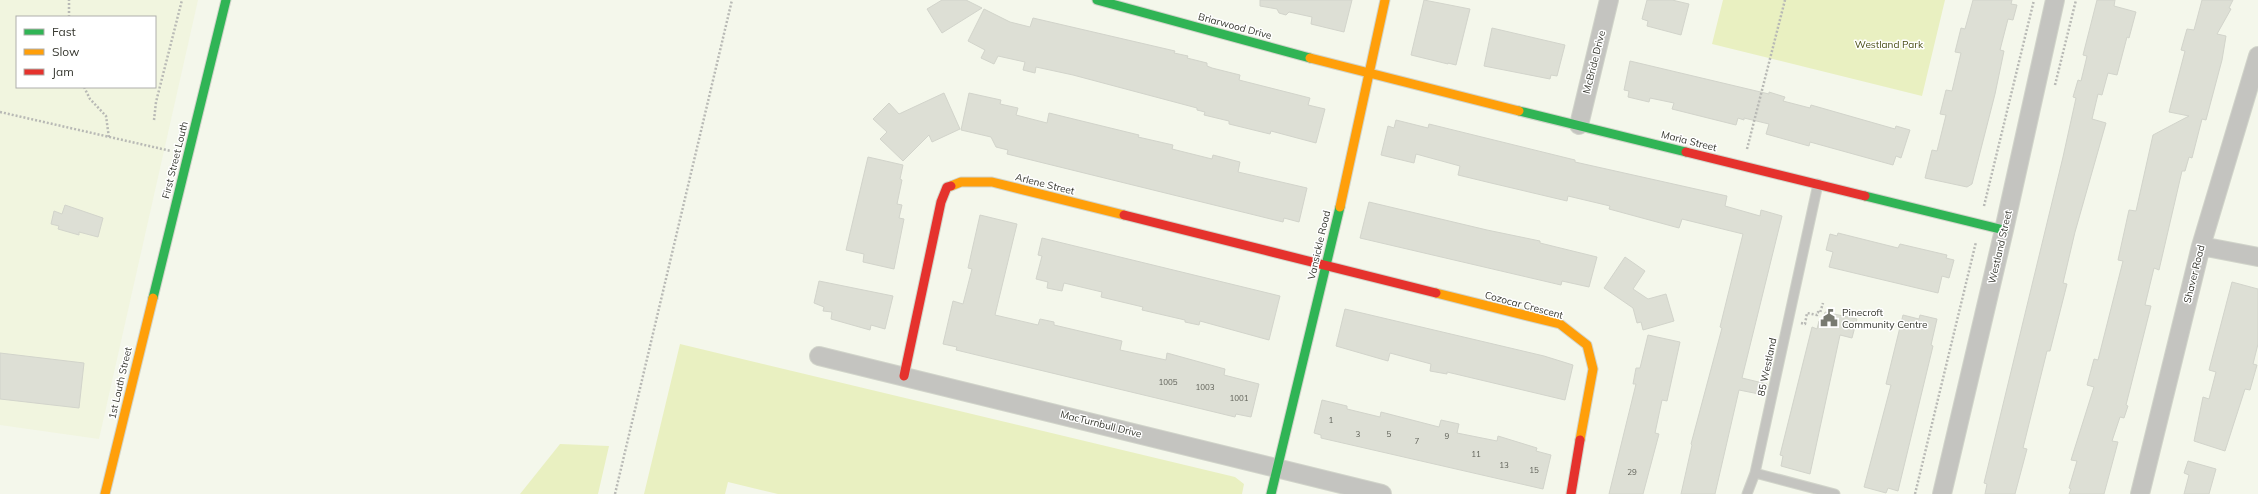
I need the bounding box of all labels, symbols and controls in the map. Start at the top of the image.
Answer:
street label: Briarwood Drive [1197,10,1273,42]
legend [16,16,156,88]
text: Fast [52,24,76,39]
street label: McBride Drive [1580,29,1608,95]
park label: Westland Park [1855,38,1924,51]
text: Slow [52,44,80,59]
text: Jam [52,64,74,79]
street label: First Street Louth [159,120,191,200]
street label: Maria Street [1660,128,1719,154]
street label: Arlene Street [1014,170,1076,198]
street label: Vansickle Road [1305,209,1333,281]
street label: Westland Street [1985,209,2015,285]
street label: Shaver Road [2180,244,2208,304]
street label: Cozocar Crescent [1483,288,1565,322]
place label: Pinecroft Community Centre [1842,306,1928,331]
public building icon: Pinecroft Community Centre [1819,308,1839,328]
street label: 85 Westland [1754,337,1780,397]
street label: 1st Louth Street [105,345,135,420]
house number: 1005 [1158,377,1178,387]
house number: 1003 [1195,382,1215,392]
house number: 1001 [1229,393,1249,403]
street label: MacTurnbull Drive [1059,408,1143,440]
house number: 1 [1329,415,1334,425]
house number: 3 [1356,429,1361,439]
house number: 5 [1387,429,1392,439]
house number: 9 [1445,431,1450,441]
house number: 7 [1415,436,1420,446]
house number: 11 [1471,449,1481,459]
house number: 13 [1499,460,1509,470]
house number: 15 [1529,465,1539,475]
house number: 29 [1627,467,1637,477]

